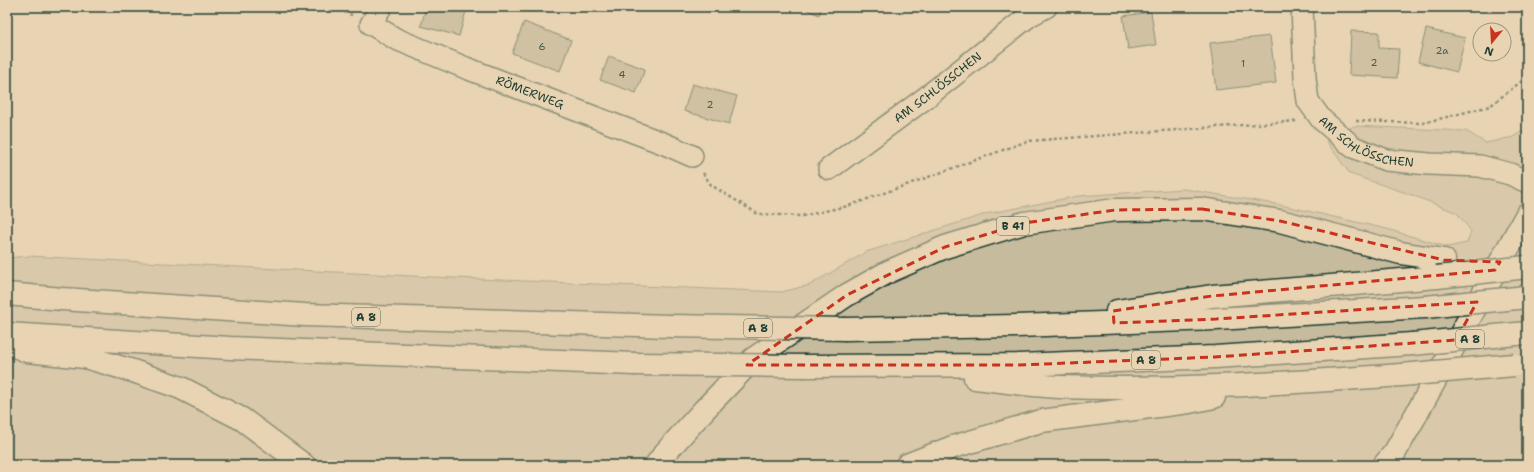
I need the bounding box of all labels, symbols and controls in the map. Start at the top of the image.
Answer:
north arrow [1472,22,1512,62]
house number: 6 [539,40,546,53]
text: N [1482,42,1496,60]
house number: 2a [1436,44,1449,57]
street label: AM SCHLÖSSCHEN [891,48,985,126]
house number: 2 [1371,56,1378,69]
house number: 1 [1241,57,1245,70]
house number: 4 [619,68,626,81]
street label: RÖMERWEG [493,72,566,113]
house number: 2 [707,98,714,111]
street label: AM SCHLÖSSCHEN [1315,112,1415,171]
road number: B 41 [997,217,1029,235]
road number: A 8 [352,308,380,326]
road number: A 8 [744,319,772,337]
road number: A 8 [1456,330,1484,348]
road number: A 8 [1132,351,1160,369]

